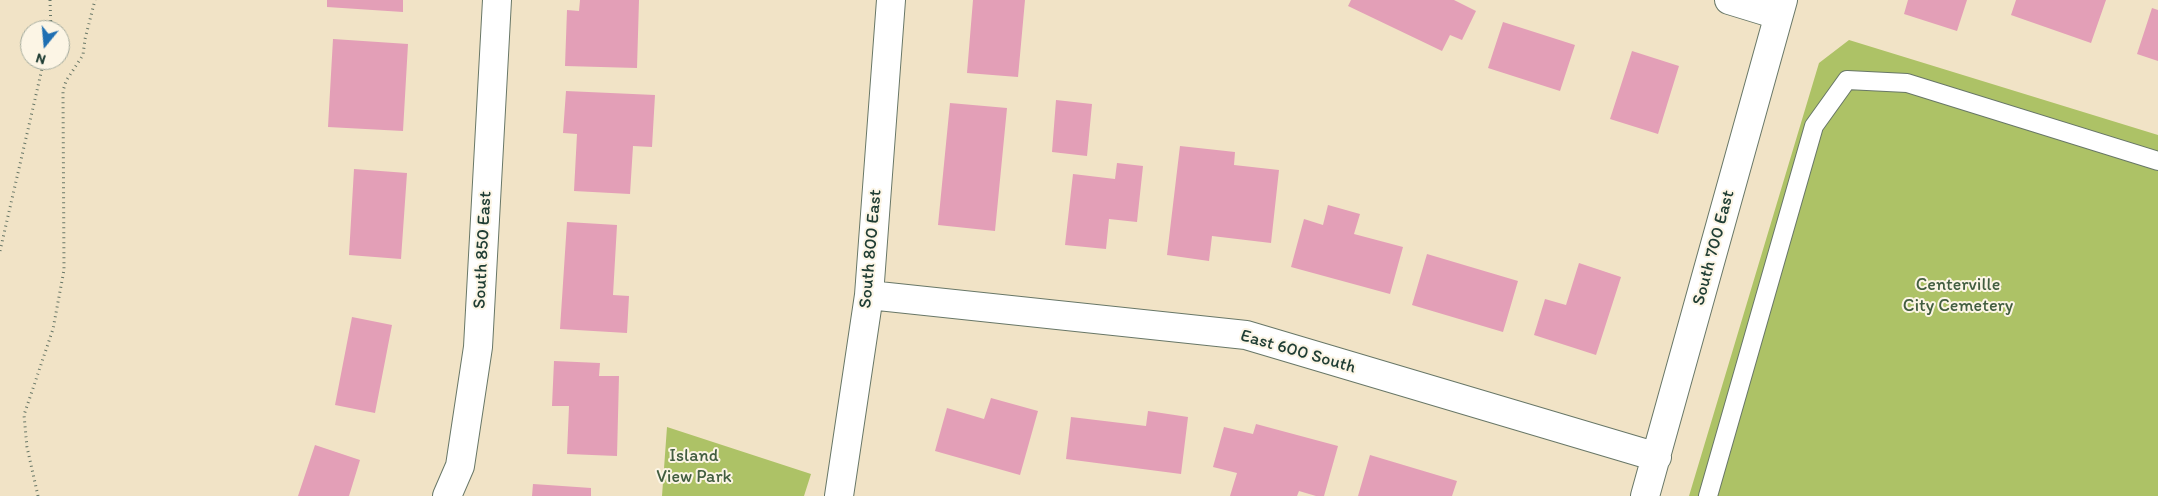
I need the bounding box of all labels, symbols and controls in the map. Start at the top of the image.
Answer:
north arrow [20,20,70,70]
text: N [34,49,48,68]
street label: South 700 East [1688,188,1740,308]
street label: South 800 East [855,189,887,309]
street label: South 850 East [469,191,497,309]
park label: Centerville City Cemetery [1903,274,2013,316]
street label: East 600 South [1238,325,1358,379]
park label: Island View Park [656,445,732,488]

